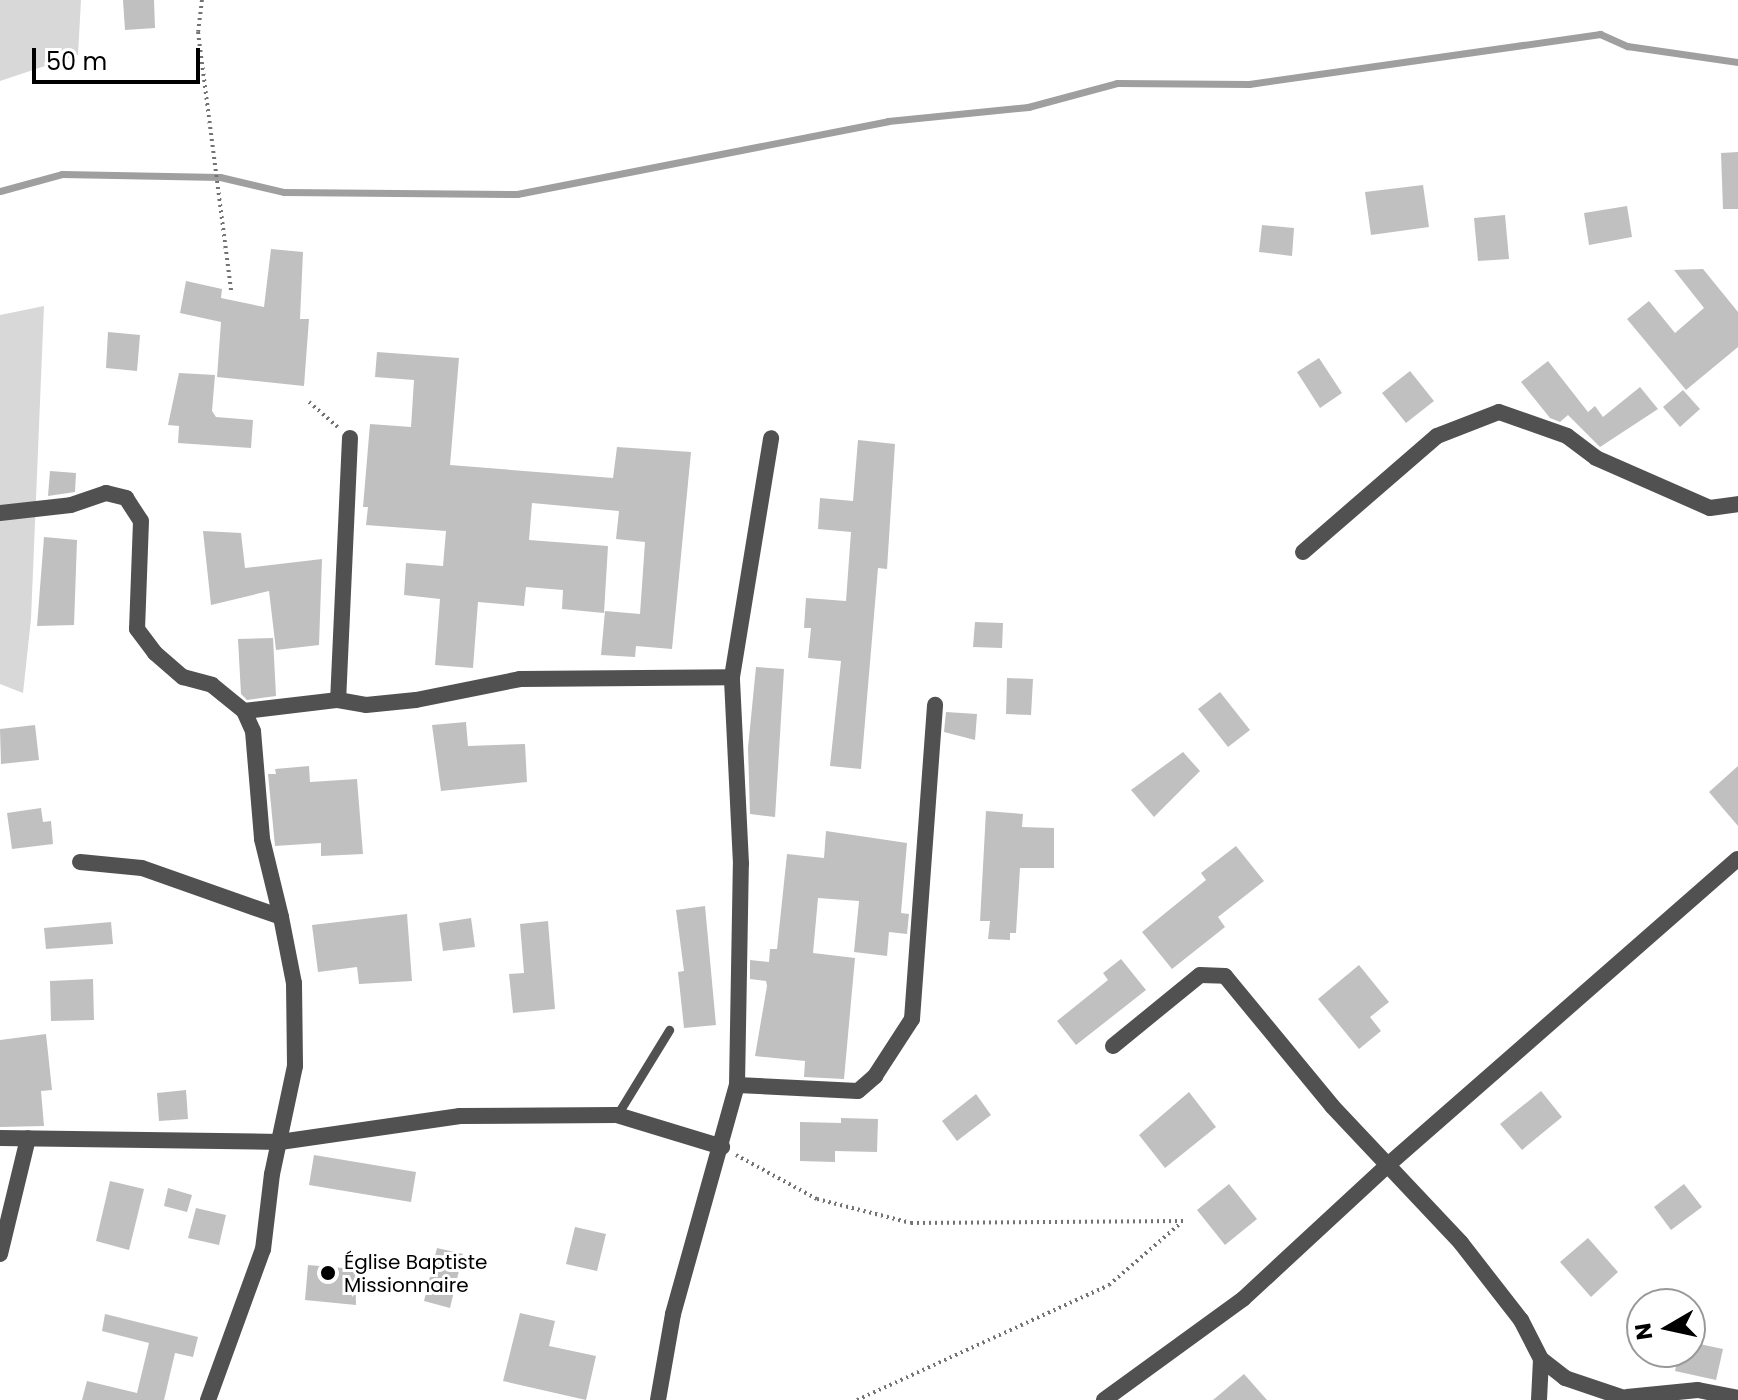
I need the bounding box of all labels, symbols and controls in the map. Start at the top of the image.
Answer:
scale bar [36,32,204,82]
text: 50 m [46,45,107,78]
place label: Église Baptiste Missionnaire [344,1250,487,1297]
marker: Église Baptiste Missionnaire [319,1264,337,1282]
north arrow [1626,1288,1706,1368]
text: N [1627,1321,1660,1342]

